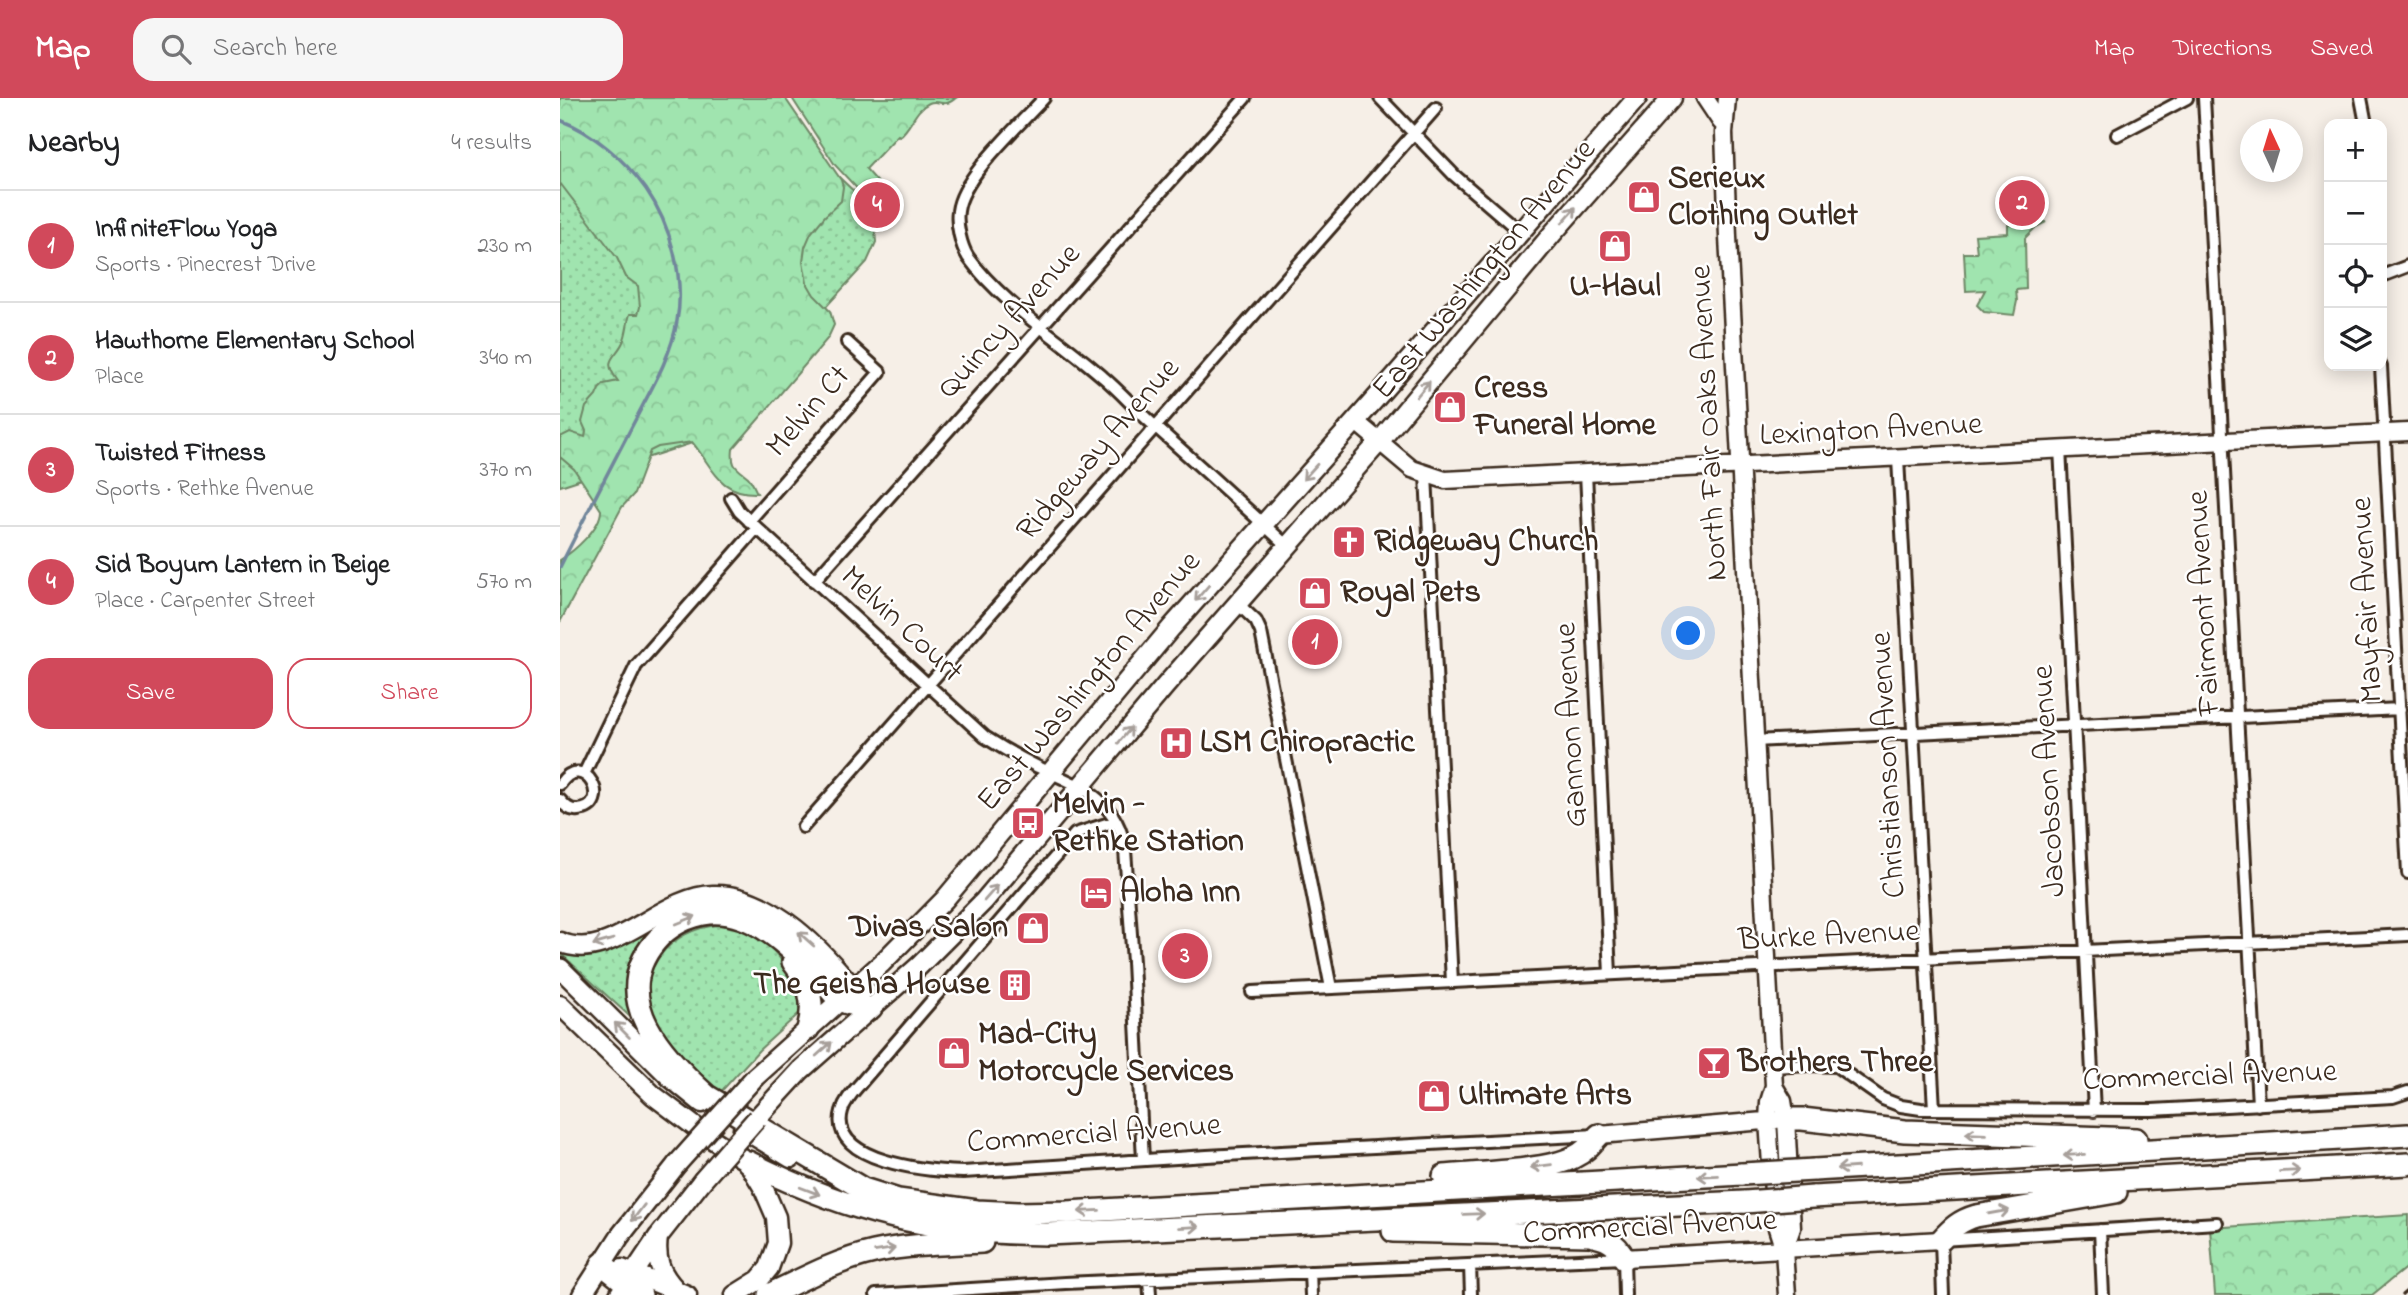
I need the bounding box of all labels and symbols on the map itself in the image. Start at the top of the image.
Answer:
north arrow [2240,119,2303,182]
street label: East Washington Avenue [1362,129,1609,411]
place label: Serieux Clothing Outlet [1668,156,1858,241]
pin: 2 [1999,177,2045,229]
shop icon: Serieux Clothing Outlet [1625,178,1663,216]
pin: 4 [854,179,900,231]
one-way arrow [1561,206,1577,224]
shop icon: U-Haul [1596,227,1634,265]
street label: Quincy Avenue [927,233,1093,411]
street label: North Fair Oaks Avenue [1678,263,1742,582]
place label: U-Haul [1569,264,1661,311]
street label: Ridgeway Avenue [1006,347,1193,552]
street label: Melvin Ct [755,355,863,469]
place label: Cress Funeral Home [1472,366,1657,450]
one-way arrow [1415,381,1431,399]
shop icon: Cress Funeral Home [1431,388,1469,426]
street label: Lexington Avenue [1758,402,1984,460]
one-way arrow [1302,463,1318,481]
street label: Fairmont Avenue [2176,489,2234,718]
street label: Mayfair Avenue [2339,495,2397,704]
place label: Ridgeway Church [1374,519,1599,567]
church icon: Ridgeway Church [1330,523,1368,561]
street label: East Washington Avenue [967,541,1214,823]
street label: Melvin Court [829,555,974,695]
place label: Royal Pets [1340,570,1481,618]
shop icon: Royal Pets [1296,574,1334,612]
one-way arrow [1194,583,1210,601]
pin: 1 [1292,616,1338,668]
your location [1671,616,1705,650]
street label: Gannon Avenue [1543,621,1601,829]
street label: Christianson Avenue [1859,630,1919,899]
street label: Jacobson Avenue [2020,663,2080,898]
place label: LSM Chiropractic [1200,720,1415,767]
hospital icon: LSM Chiropractic [1157,724,1195,762]
one-way arrow [1117,726,1132,744]
place label: Melvin - Rethke Station [1052,782,1244,866]
bus stop icon: Melvin - Rethke Station [1009,804,1047,842]
place label: Aloha Inn [1120,870,1241,917]
hotel icon: Aloha Inn [1077,874,1115,912]
one-way arrow [983,885,999,903]
place label: Divas Salon [847,905,1008,952]
shop icon: Divas Salon [1014,909,1052,947]
street label: Burke Avenue [1736,909,1922,965]
one-way arrow [674,913,696,926]
pin: 3 [1162,930,1208,982]
one-way arrow [797,931,815,947]
one-way arrow [592,937,614,950]
place label: The Geisha House [753,962,992,1009]
building icon: The Geisha House [996,966,1034,1004]
place label: Mad-City Motorcycle Services [978,1012,1234,1097]
one-way arrow [614,1022,631,1039]
shop icon: Mad-City Motorcycle Services [935,1034,973,1072]
place label: Brothers Three [1736,1040,1934,1087]
one-way arrow [814,1042,832,1058]
bar icon: Brothers Three [1695,1044,1733,1082]
street label: Commercial Avenue [2082,1049,2339,1105]
place label: Ultimate Arts [1458,1073,1632,1120]
shop icon: Ultimate Arts [1415,1077,1453,1115]
street label: Commercial Avenue [965,1103,1223,1167]
one-way arrow [1965,1127,1988,1140]
one-way arrow [2063,1149,2086,1162]
one-way arrow [1530,1159,1552,1172]
one-way arrow [1836,1161,1859,1174]
one-way arrow [2278,1164,2300,1177]
one-way arrow [1697,1169,1720,1182]
one-way arrow [798,1185,820,1198]
street label: Commercial Avenue [1522,1198,1779,1258]
one-way arrow [630,1203,645,1222]
one-way arrow [1078,1204,1101,1217]
one-way arrow [1987,1204,2010,1218]
one-way arrow [1462,1208,1485,1221]
one-way arrow [1177,1221,1200,1234]
one-way arrow [874,1243,896,1256]

